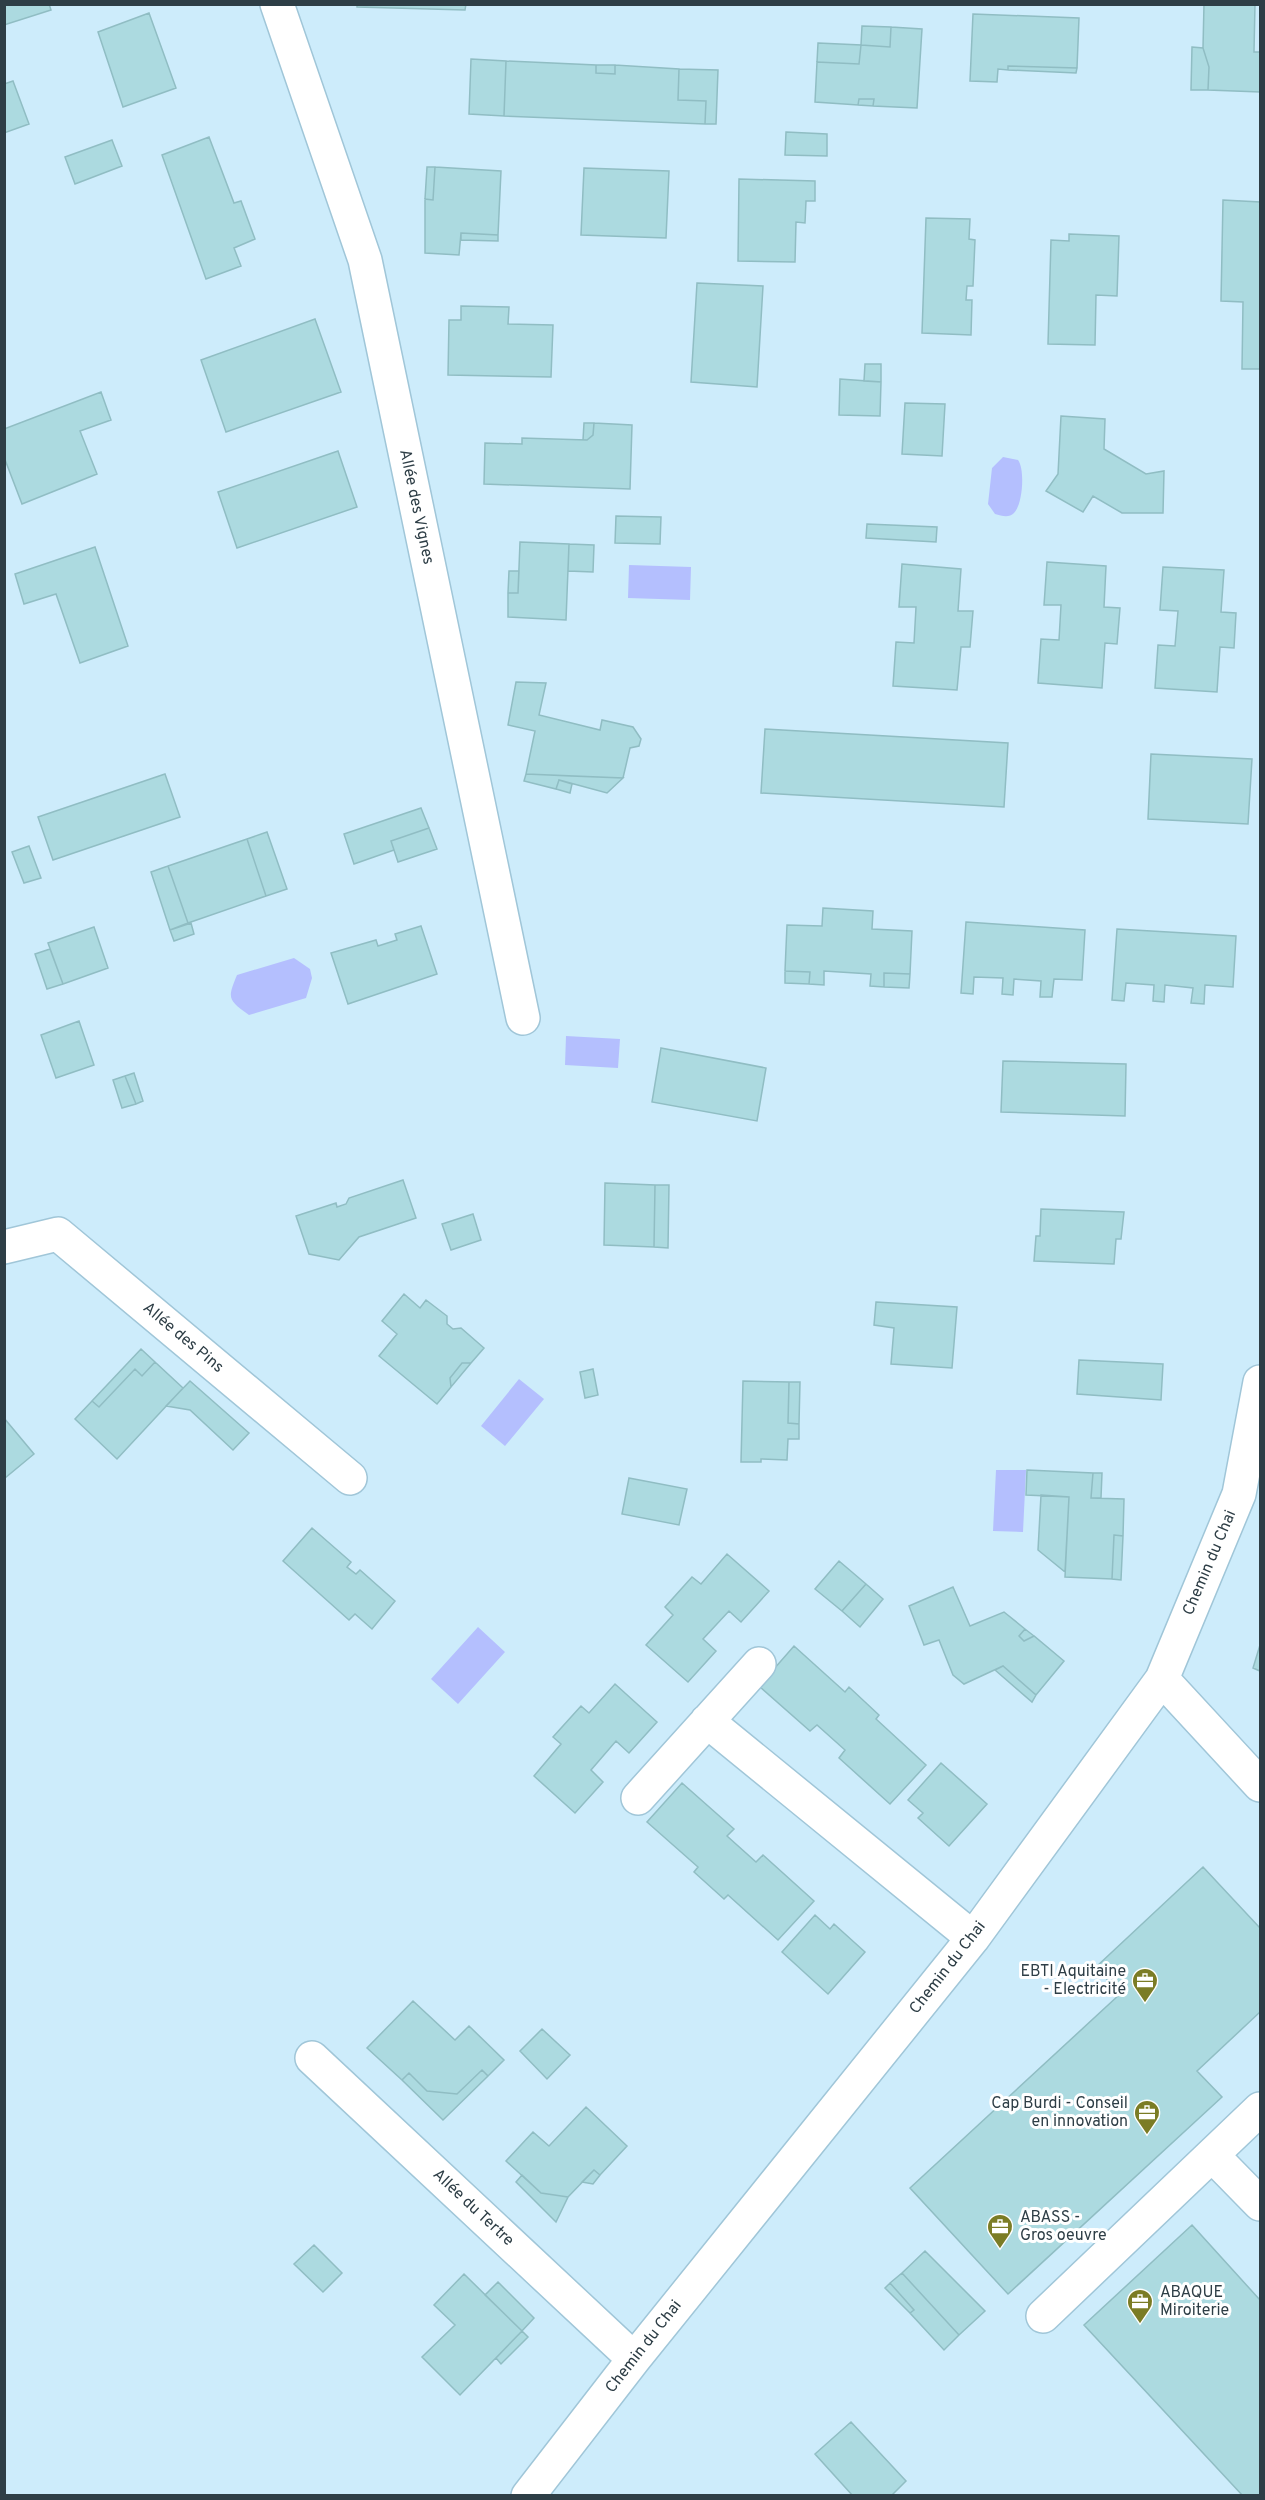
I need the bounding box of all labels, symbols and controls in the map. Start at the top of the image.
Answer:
street label: Allée des Vignes [394,448,438,566]
street label: Allée des Pins [138,1298,228,1378]
street label: Chemin du Chai [1179,1507,1241,1619]
street label: Chemin du Chai [906,1918,990,2018]
place label: EBTI Aquitaine - Electricité [1020,1962,1126,2000]
office icon: EBTI Aquitaine - Electricité [1130,1966,1160,2004]
place label: Cap Burdi - Conseil en innovation [991,2094,1128,2132]
office icon: Cap Burdi - Conseil en innovation [1132,2098,1162,2136]
street label: Allée du Tertre [428,2165,518,2251]
place label: ABASS - Gros oeuvre [1020,2208,1107,2246]
office icon: ABASS - Gros oeuvre [985,2212,1015,2250]
place label: ABAQUE Miroiterie [1160,2283,1229,2321]
office icon: ABAQUE Miroiterie [1125,2287,1155,2325]
street label: Chemin du Chai [602,2297,686,2397]

